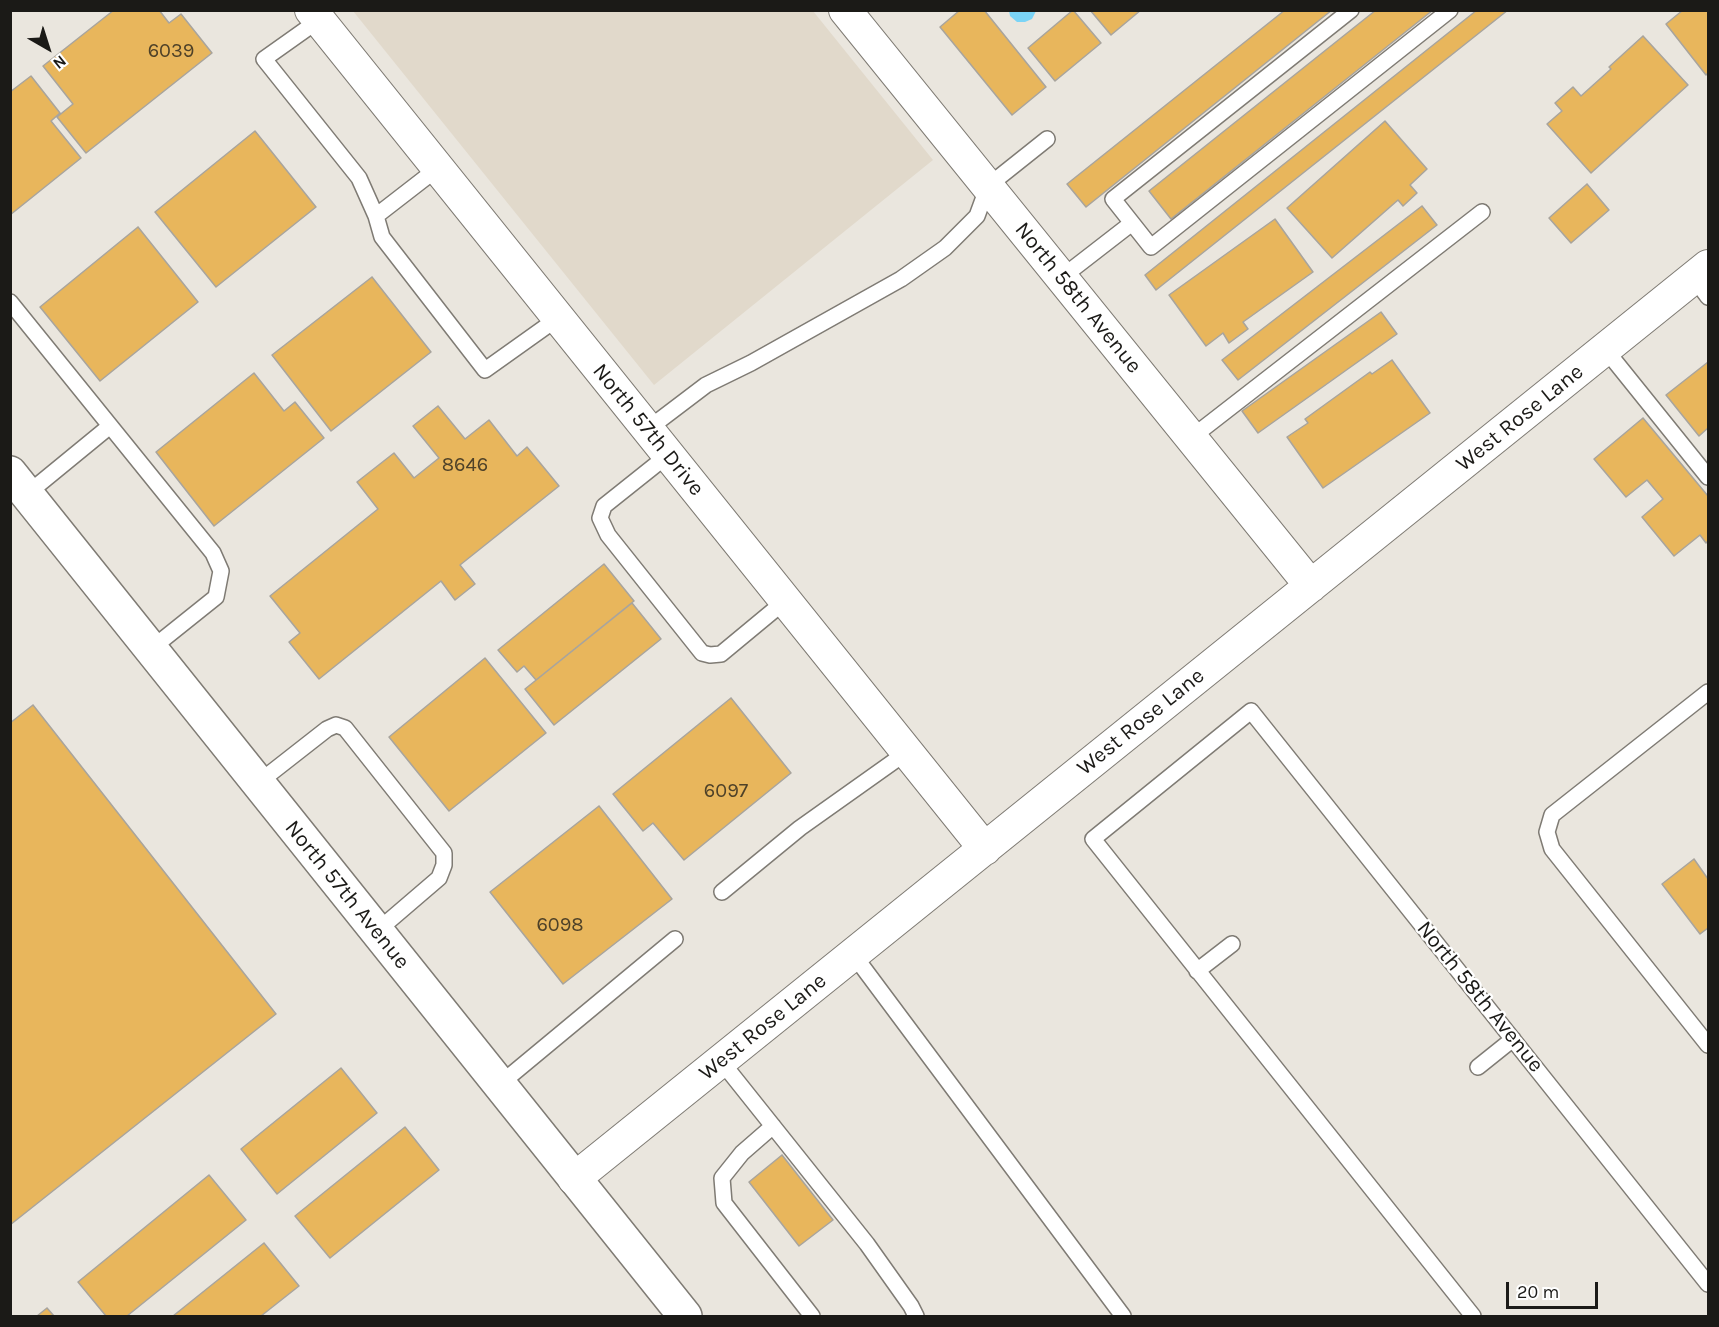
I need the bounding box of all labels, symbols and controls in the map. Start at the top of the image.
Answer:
north arrow [18,18,78,78]
house number: 6039 [148,39,194,63]
text: N [49,51,70,73]
street label: North 58th Avenue [1009,217,1147,379]
street label: North 57th Drive [587,358,709,502]
street label: West Rose Lane [1451,359,1589,477]
house number: 8646 [442,453,488,477]
street label: West Rose Lane [1072,663,1210,781]
house number: 6097 [704,779,748,803]
street label: North 57th Avenue [279,815,415,975]
house number: 6098 [536,913,584,937]
street label: North 58th Avenue [1411,916,1549,1078]
street label: West Rose Lane [694,968,832,1086]
scale bar [1509,1270,1600,1308]
text: 20 m [1517,1281,1559,1303]

